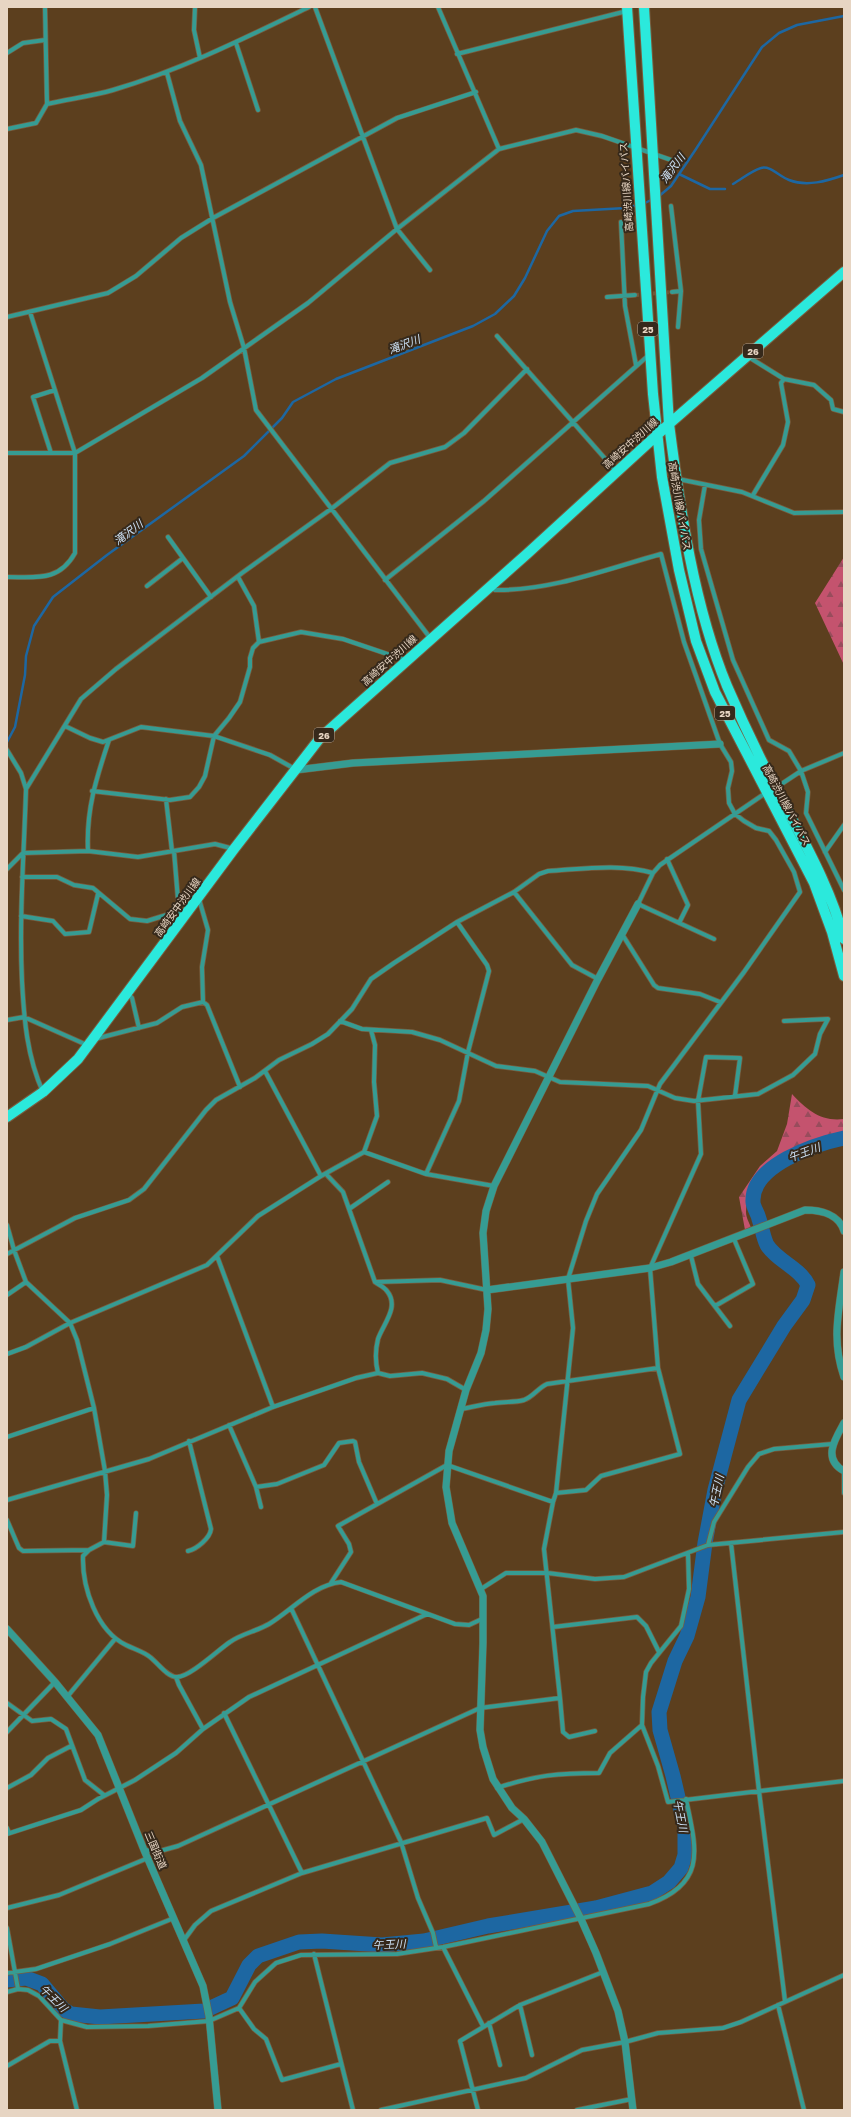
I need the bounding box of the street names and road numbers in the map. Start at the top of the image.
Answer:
street label: 高崎渋川線バイパス [617,142,635,232]
road number: 25 [638,322,658,336]
road number: 26 [743,344,763,358]
street label: 高崎安中渋川線 [600,415,660,471]
street label: 高崎渋川線バイパス [666,461,694,551]
street label: 高崎安中渋川線 [359,632,419,688]
road number: 25 [715,706,735,720]
road number: 26 [314,728,334,742]
street label: 高崎渋川線バイパス [761,763,813,847]
street label: 高崎安中渋川線 [152,875,202,939]
street label: 三国街道 [143,1829,169,1871]

